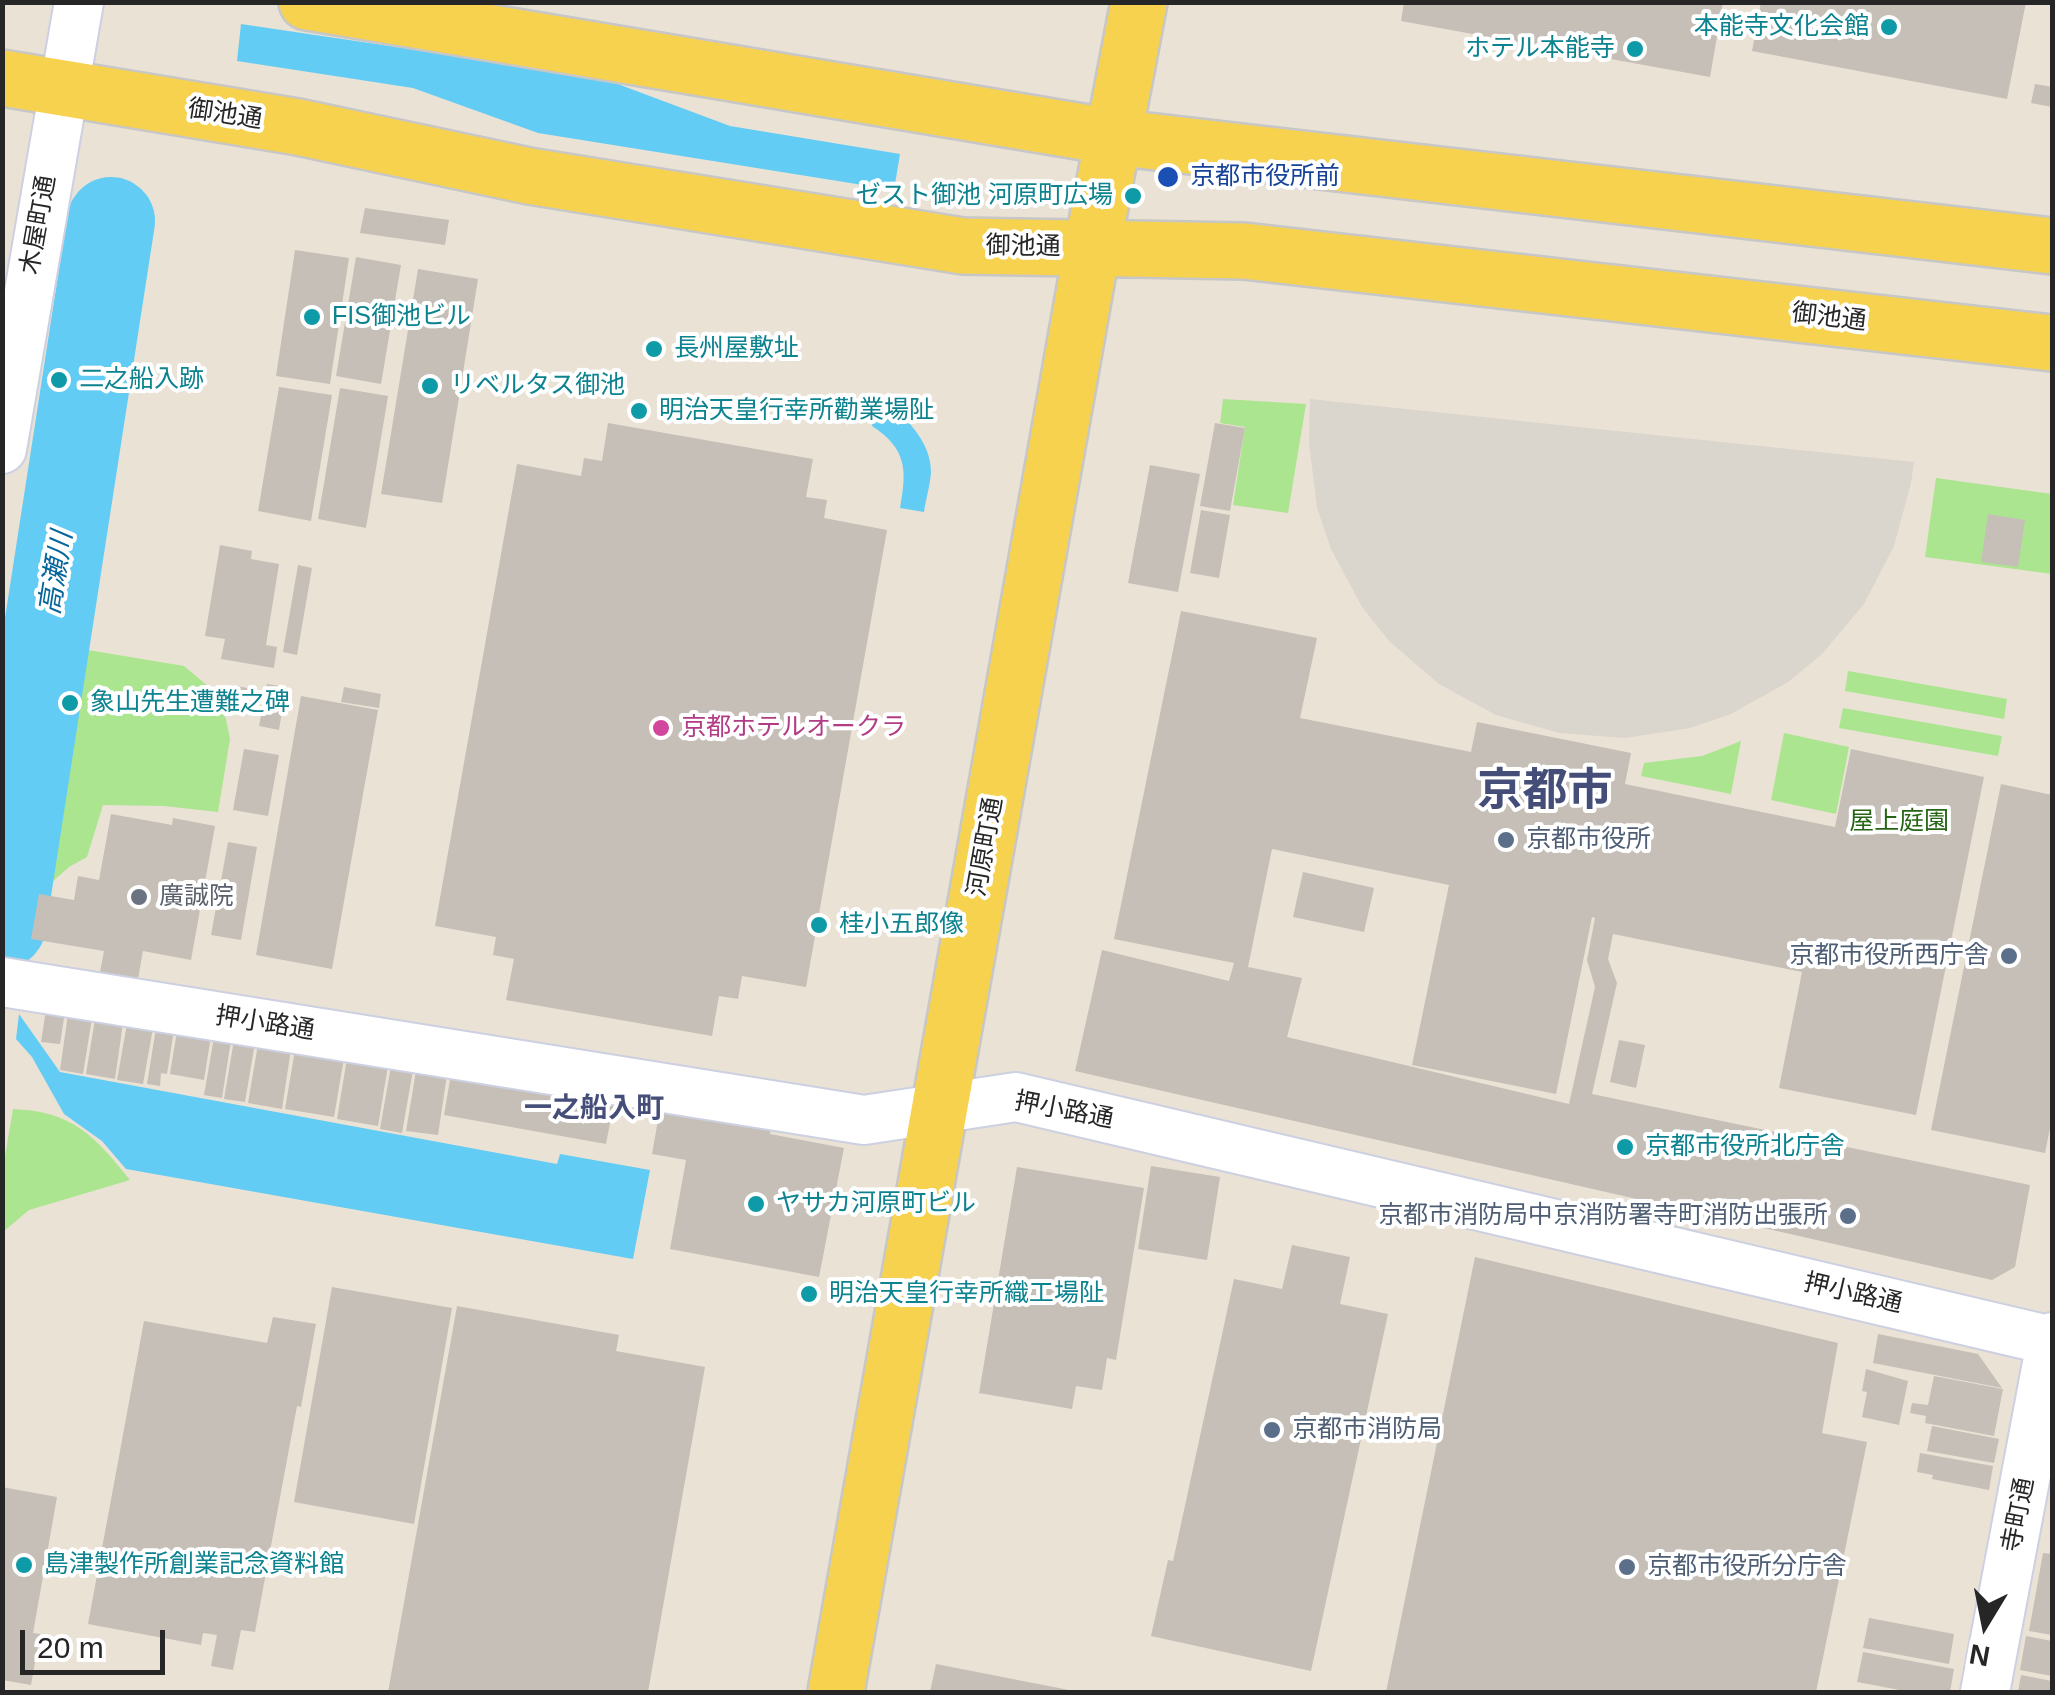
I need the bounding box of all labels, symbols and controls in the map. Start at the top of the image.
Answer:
place label: 本能寺文化会館 [1694,12,1869,42]
marker: 本能寺文化会館 [1878,16,1900,38]
place label: ホテル本能寺 [1465,34,1615,64]
marker: ホテル本能寺 [1624,38,1646,60]
street label: 御池通 [186,94,264,136]
place label: 京都市役所前 [1190,162,1340,192]
marker: 京都市役所前 [1155,164,1181,190]
street label: 木屋町通 [16,173,62,277]
place label: ゼスト御池 河原町広場 [856,181,1113,211]
marker: ゼスト御池 河原町広場 [1122,185,1144,207]
street label: 御池通 [985,231,1061,263]
street label: 御池通 [1790,299,1868,337]
place label: FIS御池ビル [332,302,471,332]
marker: FIS御池ビル [301,306,323,328]
place label: 長州屋敷址 [674,334,799,364]
marker: 長州屋敷址 [643,338,665,360]
place label: 二之船入跡 [79,365,204,395]
marker: 二之船入跡 [48,369,70,391]
place label: リベルタス御池 [450,371,625,401]
marker: リベルタス御池 [419,375,441,397]
place label: 明治天皇行幸所勸業場阯 [659,396,934,426]
marker: 明治天皇行幸所勸業場阯 [628,400,650,422]
water label: 高瀬川 [34,529,80,617]
place label: 象山先生遭難之碑 [90,688,290,718]
marker: 象山先生遭難之碑 [59,692,81,714]
place label: 京都ホテルオークラ [681,713,906,743]
marker: 京都ホテルオークラ [650,717,672,739]
district label: 京都市 [1478,766,1612,820]
street label: 河原町通 [963,795,1009,899]
park label: 屋上庭園 [1849,807,1949,837]
place label: 京都市役所 [1526,825,1651,855]
marker: 京都市役所 [1495,829,1517,851]
place label: 廣誠院 [159,882,234,912]
marker: 廣誠院 [128,886,150,908]
place label: 桂小五郎像 [839,910,964,940]
marker: 桂小五郎像 [808,914,830,936]
place label: 京都市役所西庁舎 [1789,941,1989,971]
marker: 京都市役所西庁舎 [1998,945,2020,967]
street label: 押小路通 [213,1001,317,1047]
street label: 押小路通 [1012,1087,1116,1135]
district label: 一之船入町 [524,1092,664,1126]
place label: 京都市役所北庁舎 [1645,1132,1845,1162]
marker: 京都市役所北庁舎 [1614,1136,1636,1158]
place label: ヤサカ河原町ビル [776,1189,976,1219]
marker: ヤサカ河原町ビル [745,1193,767,1215]
place label: 京都市消防局中京消防署寺町消防出張所 [1378,1201,1828,1231]
marker: 京都市消防局中京消防署寺町消防出張所 [1837,1205,1859,1227]
street label: 押小路通 [1801,1268,1905,1320]
place label: 明治天皇行幸所織工場阯 [829,1279,1104,1309]
marker: 明治天皇行幸所織工場阯 [798,1283,820,1305]
place label: 京都市消防局 [1292,1415,1442,1445]
marker: 京都市消防局 [1261,1419,1283,1441]
street label: 寺町通 [1997,1475,2041,1555]
place label: 島津製作所創業記念資料館 [44,1550,344,1580]
place label: 京都市役所分庁舎 [1647,1552,1847,1582]
marker: 島津製作所創業記念資料館 [13,1554,35,1576]
marker: 京都市役所分庁舎 [1616,1556,1638,1578]
north arrow [1935,1575,2035,1675]
scale bar [25,1610,170,1672]
text: 20 m [37,1631,104,1664]
text: N [1967,1638,1992,1672]

